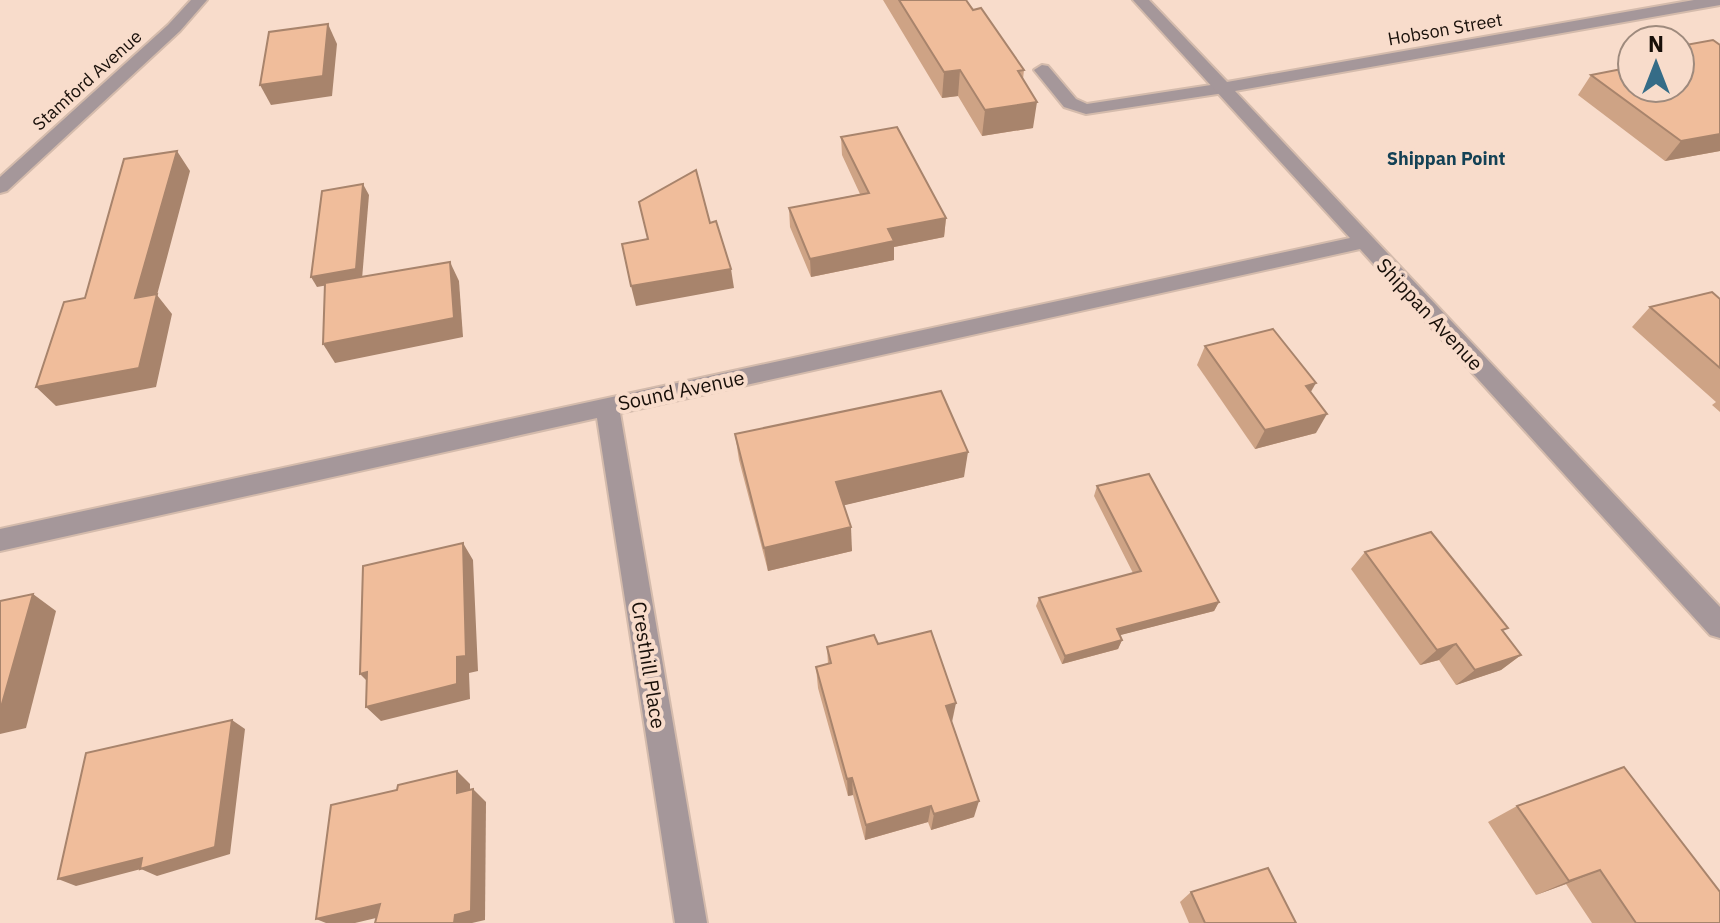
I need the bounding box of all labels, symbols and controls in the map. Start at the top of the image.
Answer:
street label: Hobson Street [1386,8,1504,50]
north arrow [1616,24,1696,104]
street label: Stamford Avenue [28,25,147,135]
text: N [1648,29,1664,58]
district label: Shippan Point [1387,147,1505,170]
street label: Shippan Avenue [1371,252,1489,376]
street label: Sound Avenue [615,363,747,417]
street label: Cresthill Place [626,600,672,730]

